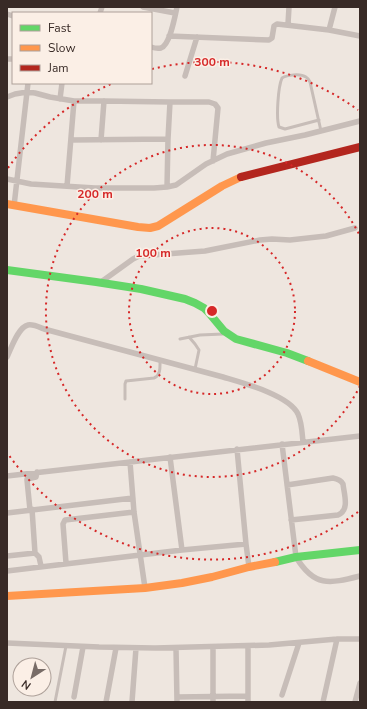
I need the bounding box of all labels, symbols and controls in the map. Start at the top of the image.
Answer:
legend [12,12,152,84]
text: Fast [48,20,71,36]
text: Slow [48,40,76,56]
text: 300 m [194,54,230,70]
text: Jam [47,60,69,76]
text: 200 m [77,186,113,202]
text: 100 m [135,245,171,261]
centre of rings [205,304,219,318]
north arrow [12,657,52,697]
text: N [19,676,34,693]

